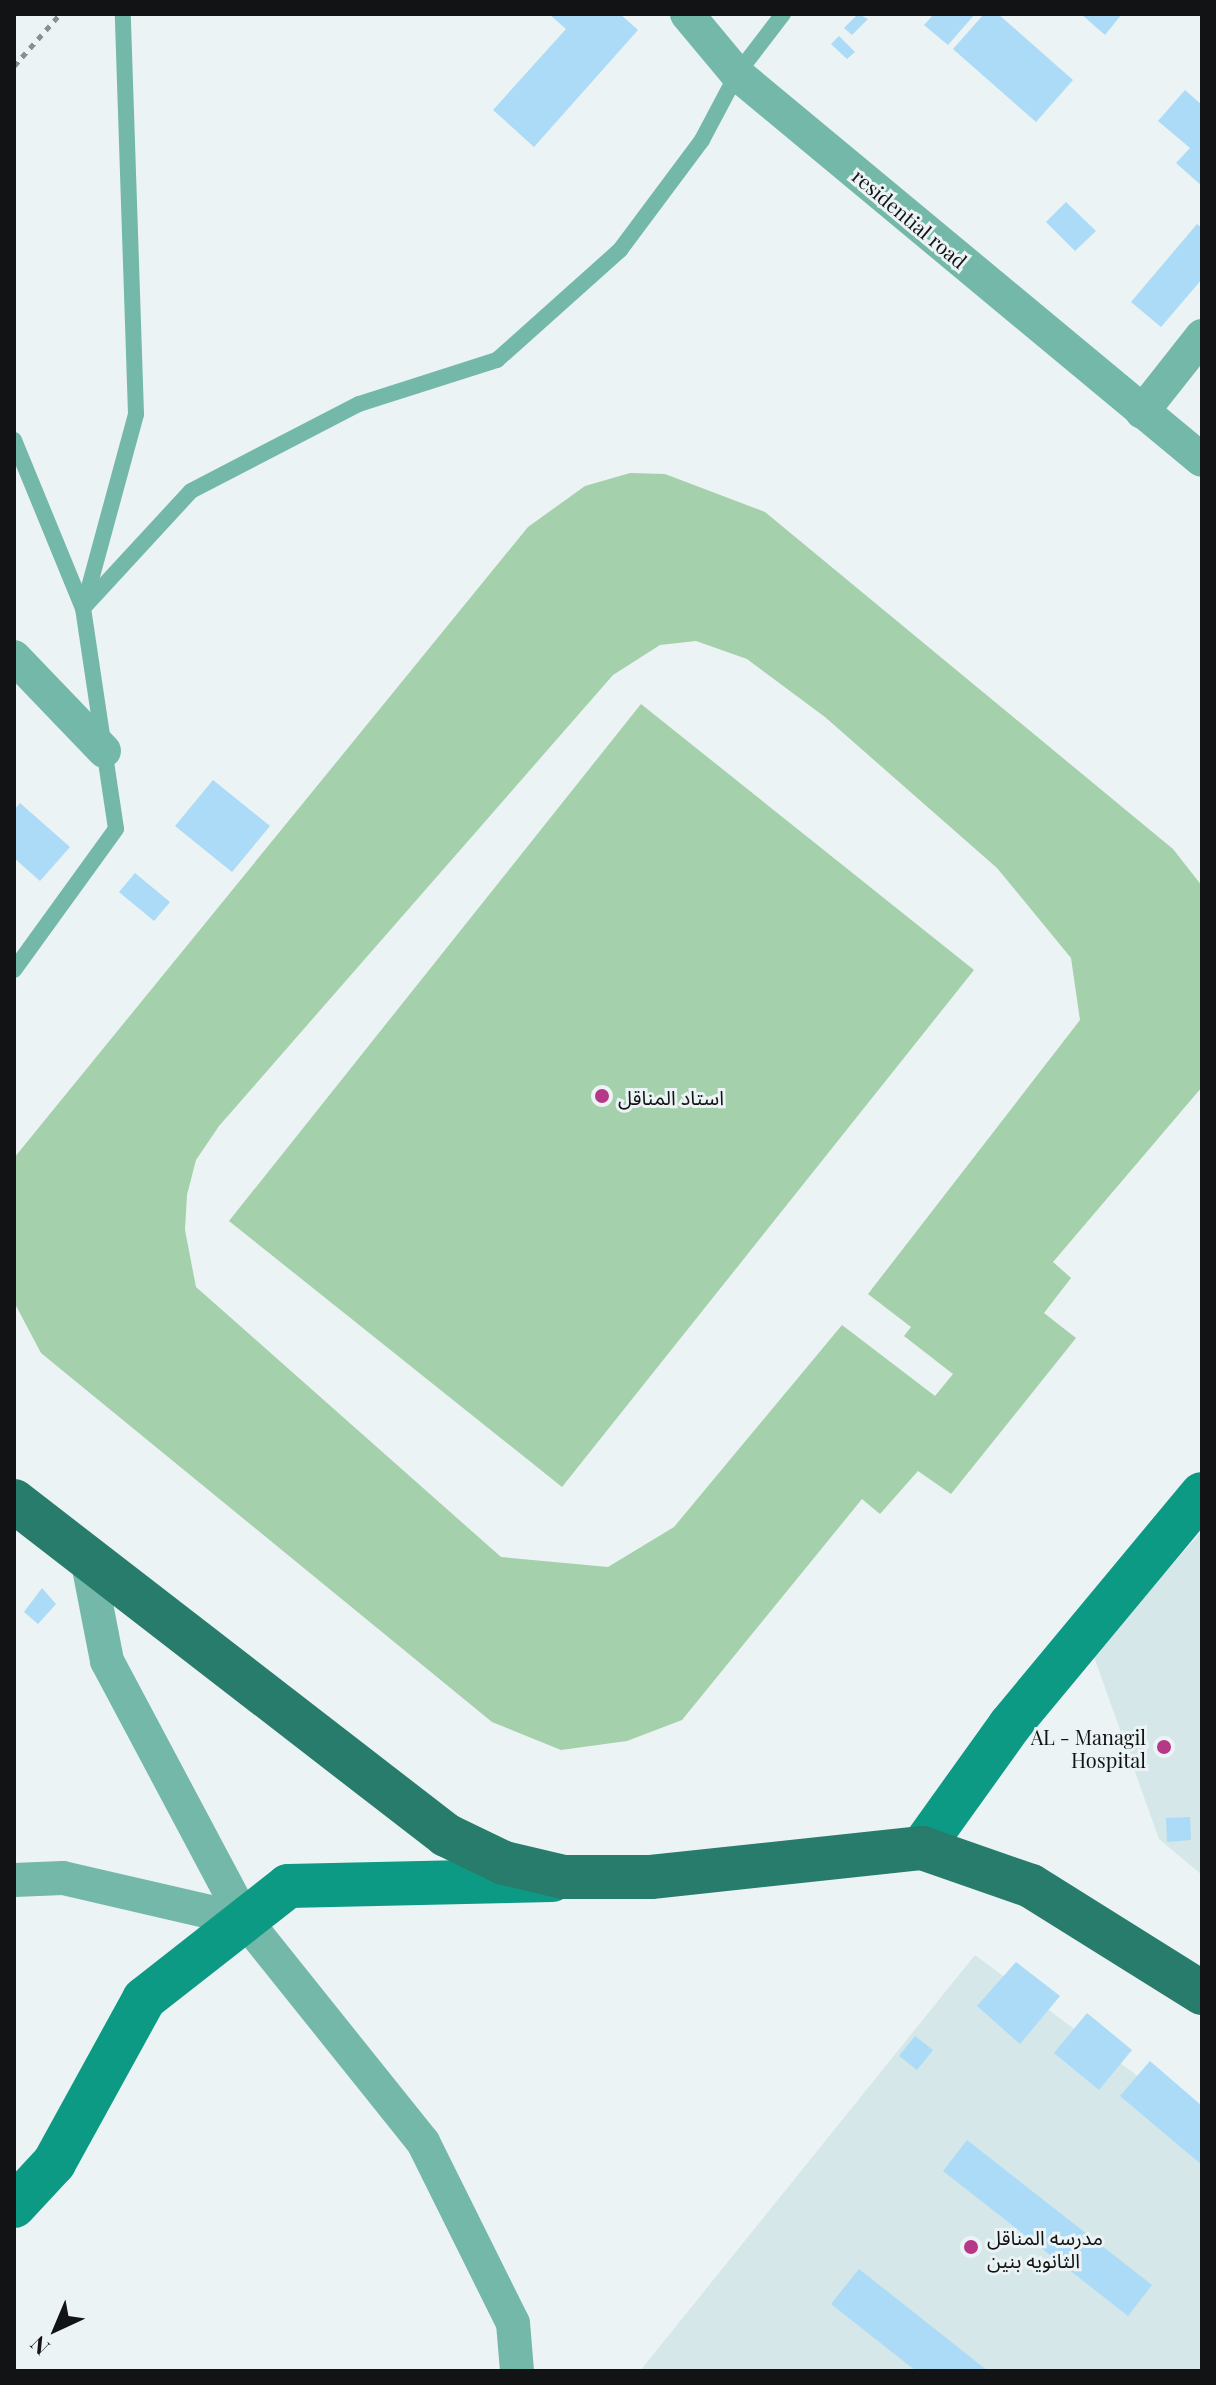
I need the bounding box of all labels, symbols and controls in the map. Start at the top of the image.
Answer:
street label: residential road [848,163,972,273]
place label: استاد المناقل [618,1084,724,1108]
marker: استاد المناقل [593,1087,611,1105]
place label: AL - Managil Hospital [1031,1724,1146,1771]
marker: AL - Managil Hospital [1153,1736,1175,1758]
place label: مدرسه المناقل الثانويه بنين [987,2224,1103,2271]
marker: مدرسه المناقل الثانويه بنين [962,2238,980,2256]
north arrow [16,2289,96,2369]
text: N [23,2330,55,2363]

